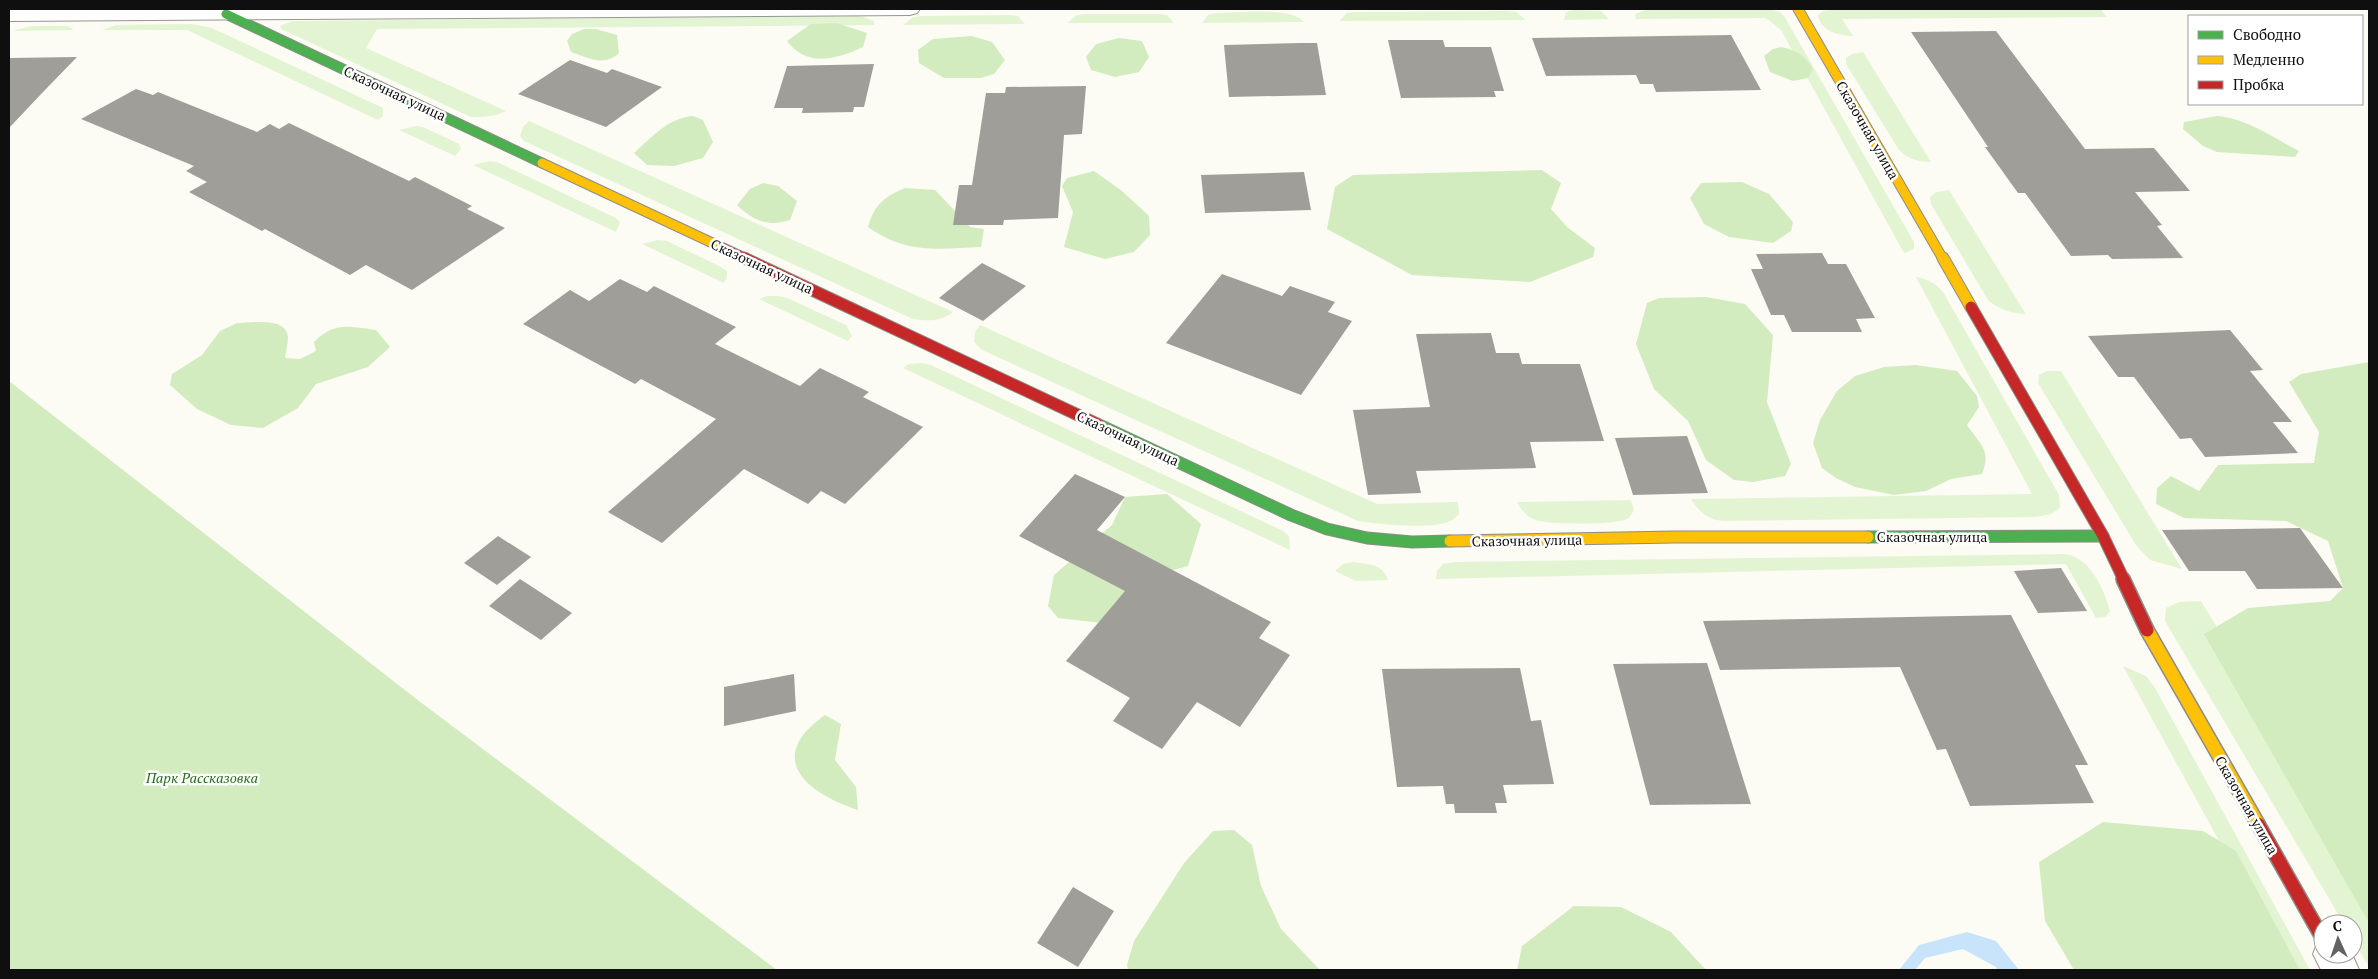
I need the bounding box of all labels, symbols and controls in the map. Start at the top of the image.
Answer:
legend [2188,15,2363,105]
text: Свободно [2233,24,2301,44]
text: Медленно [2233,49,2304,69]
street label: Сказочная улица [341,61,449,125]
text: Пробка [2233,74,2285,94]
street label: Сказочная улица [1832,77,1904,183]
street label: Сказочная улица [708,234,816,298]
street label: Сказочная улица [1074,406,1182,470]
street label: Сказочная улица [1877,527,1987,546]
street label: Сказочная улица [1472,530,1582,550]
street label: Сказочная улица [2211,752,2283,858]
park label: Парк Рассказовка [145,768,258,787]
north arrow [2313,914,2363,964]
text: С [2332,916,2342,935]

